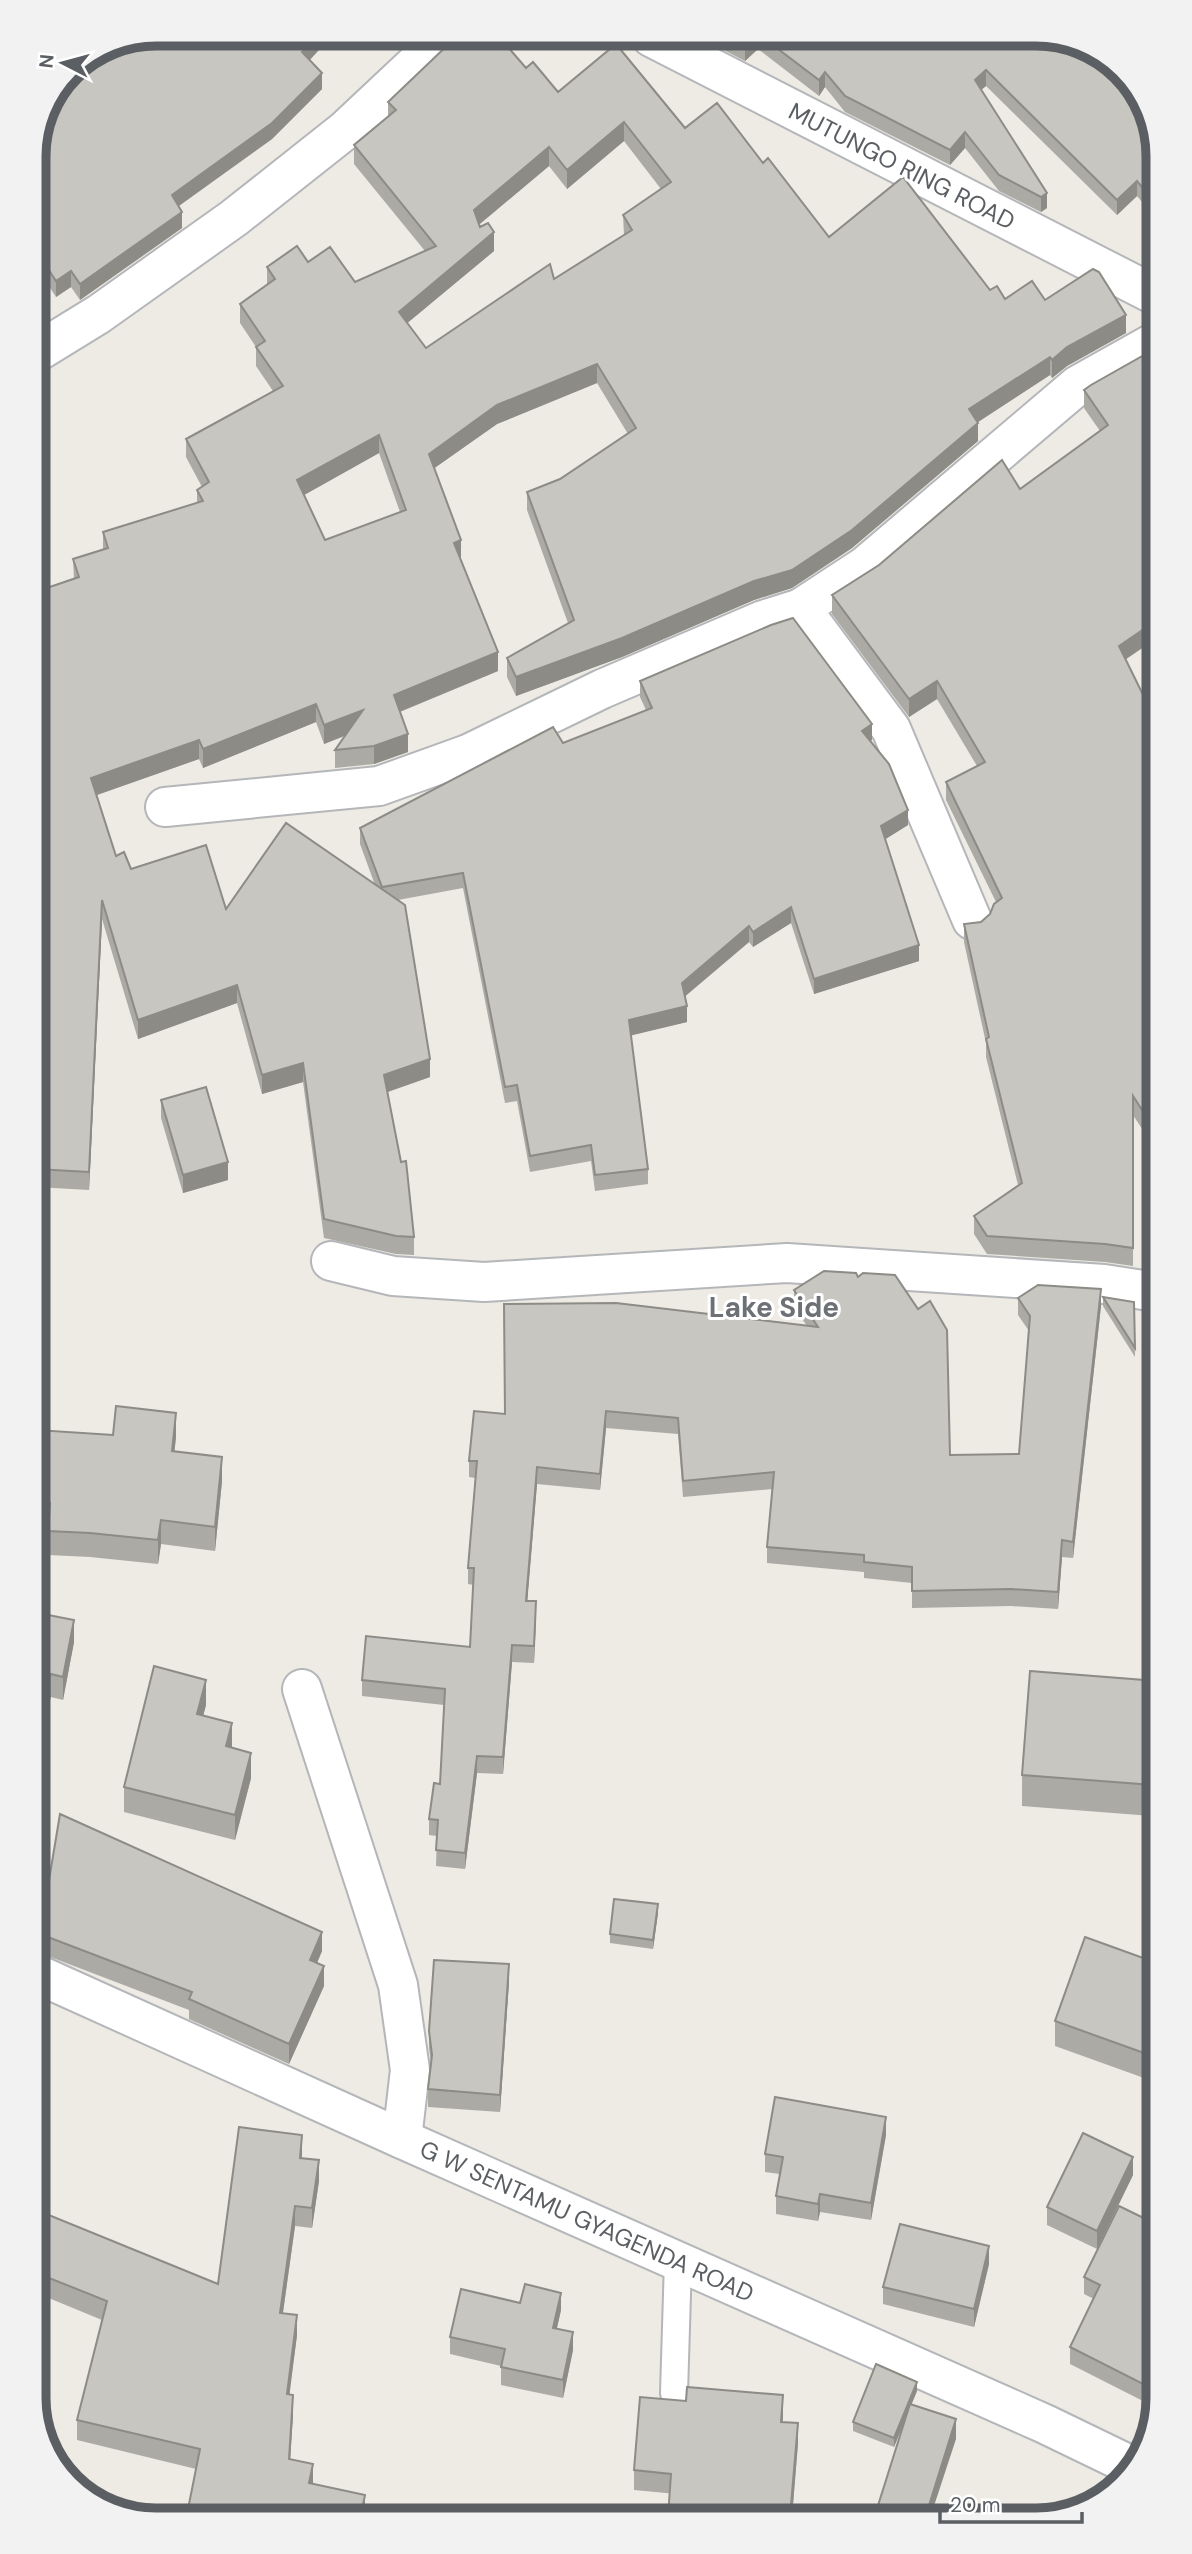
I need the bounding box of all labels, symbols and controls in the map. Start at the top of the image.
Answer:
north arrow [28,28,98,98]
text: N [33,53,60,69]
street label: MUTUNGO RING ROAD [784,95,1020,237]
district label: Lake Side [709,1289,839,1326]
street label: G W SENTAMU GYAGENDA ROAD [415,2133,759,2309]
scale bar [940,2480,1082,2524]
text: 20 m [950,2491,1001,2519]

